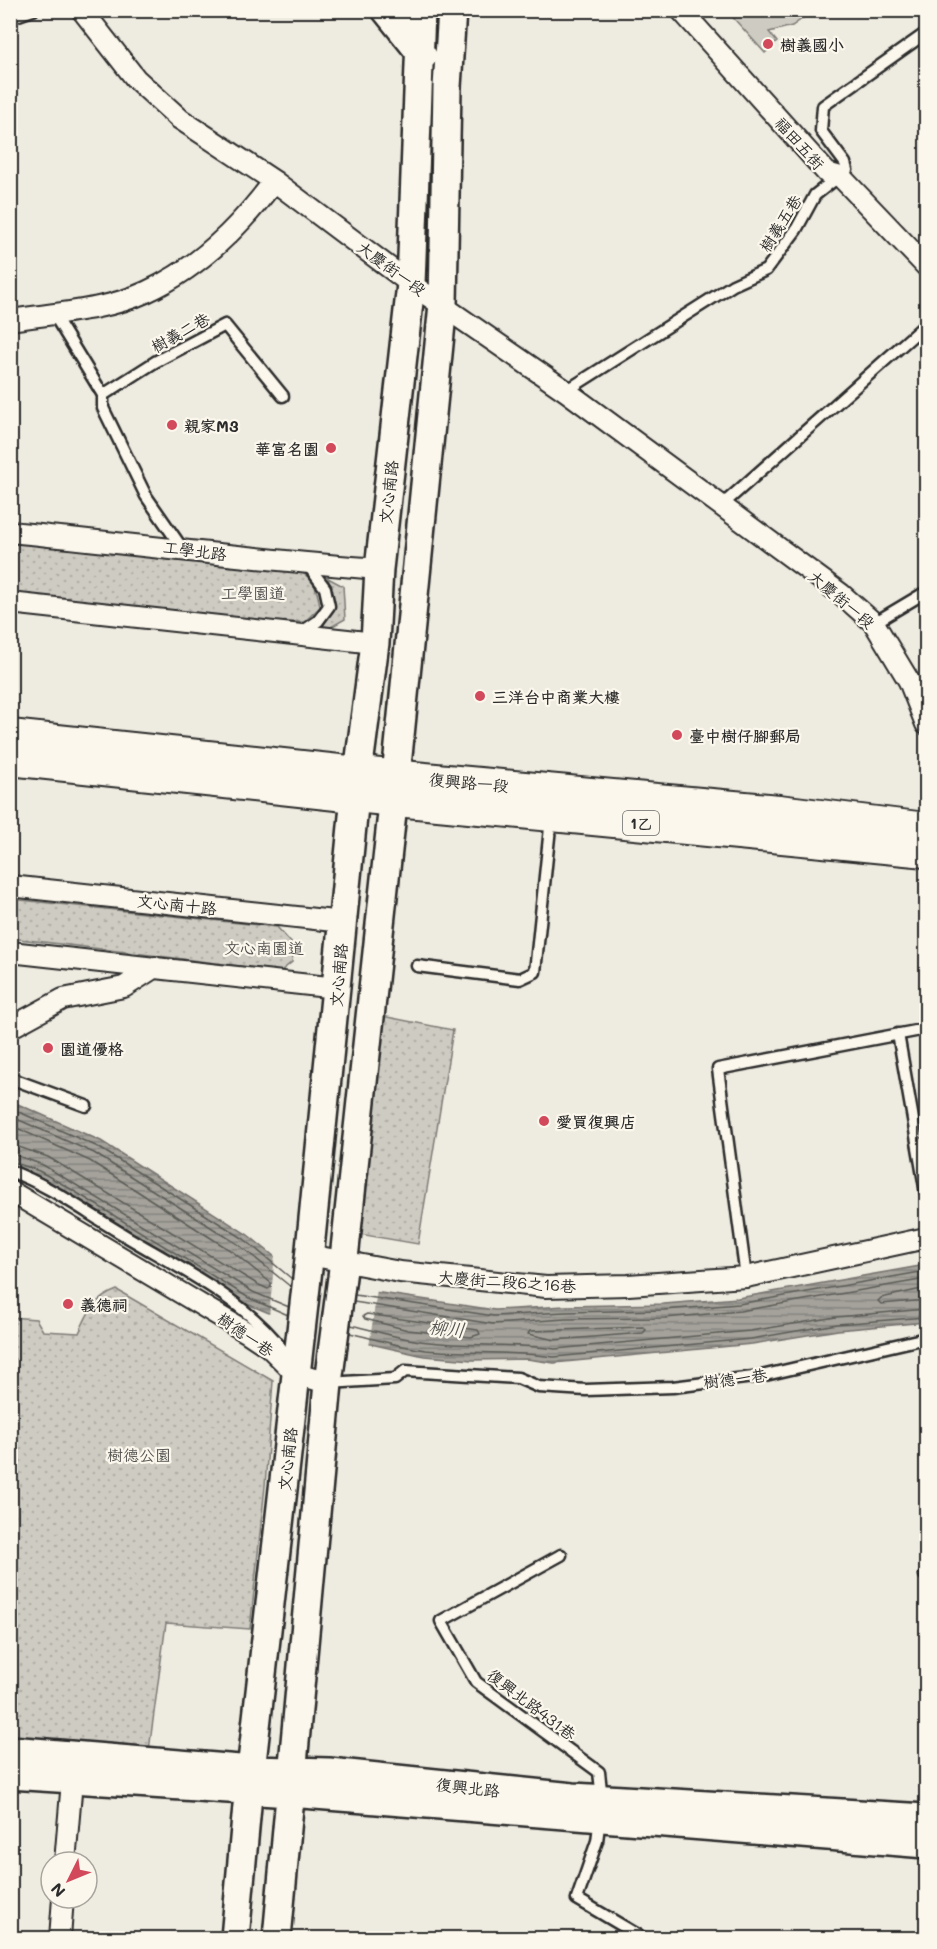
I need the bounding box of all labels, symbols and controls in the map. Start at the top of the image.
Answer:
place label: 樹義國小 [780,34,844,55]
marker: 樹義國小 [761,37,775,51]
street label: 福田五街 [771,112,829,174]
street label: 樹義五巷 [754,190,806,256]
street label: 大慶街一段 [353,236,431,300]
street label: 樹義二巷 [147,307,213,357]
place label: 親家M3 [184,415,239,436]
marker: 親家M3 [165,418,179,432]
place label: 華富名園 [255,438,319,459]
marker: 華富名園 [324,441,338,455]
street label: 文心南路 [374,459,402,525]
street label: 工學北路 [162,536,228,564]
street label: 大慶街一段 [805,565,879,633]
park label: 工學園道 [221,582,285,603]
place label: 三洋台中商業大樓 [492,686,620,707]
marker: 三洋台中商業大樓 [473,689,487,703]
place label: 臺中樹仔腳郵局 [689,725,801,746]
marker: 臺中樹仔腳郵局 [670,728,684,742]
street label: 復興路一段 [428,768,510,796]
road number: 1乙 [623,811,659,835]
street label: 文心南十路 [136,889,218,919]
park label: 文心南園道 [224,937,304,958]
street label: 文心南路 [325,942,351,1008]
place label: 園道優格 [60,1038,124,1059]
marker: 園道優格 [41,1041,55,1055]
place label: 愛買復興店 [556,1111,636,1132]
marker: 愛買復興店 [537,1114,551,1128]
street label: 大慶街二段6之16巷 [437,1266,577,1296]
place label: 義德祠 [80,1294,128,1315]
marker: 義德祠 [61,1297,75,1311]
street label: 樹德一巷 [214,1307,278,1361]
water label: 柳川 [428,1314,467,1342]
street label: 樹德一巷 [702,1364,768,1392]
street label: 文心南路 [273,1426,301,1492]
park label: 樹德公園 [107,1444,171,1465]
street label: 復興北路431巷 [483,1664,581,1744]
street label: 復興北路 [435,1773,501,1801]
north arrow [39,1850,99,1910]
text: N [46,1879,69,1902]

